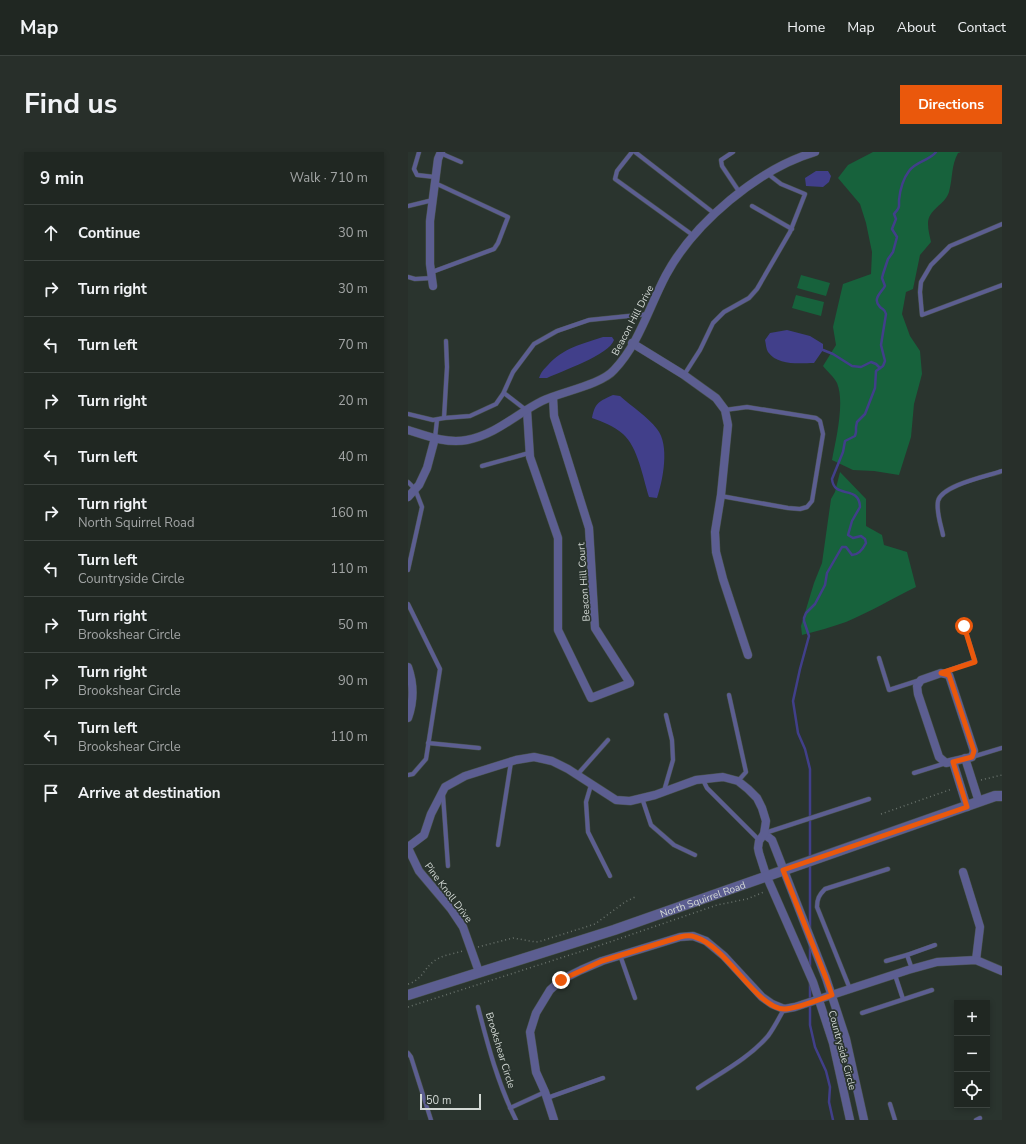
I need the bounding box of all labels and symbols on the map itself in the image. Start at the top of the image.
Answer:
street label: Beacon Hill Drive [608,283,657,358]
street label: Beacon Hill Court [574,542,594,622]
route start [955,617,973,635]
street label: Pine Knoll Drive [421,860,475,926]
street label: North Squirrel Road [658,878,748,921]
route end [552,971,570,989]
street label: Countryside Circle [825,1009,859,1092]
street label: Brookshear Circle [482,1010,518,1090]
scale bar [420,1092,481,1111]

